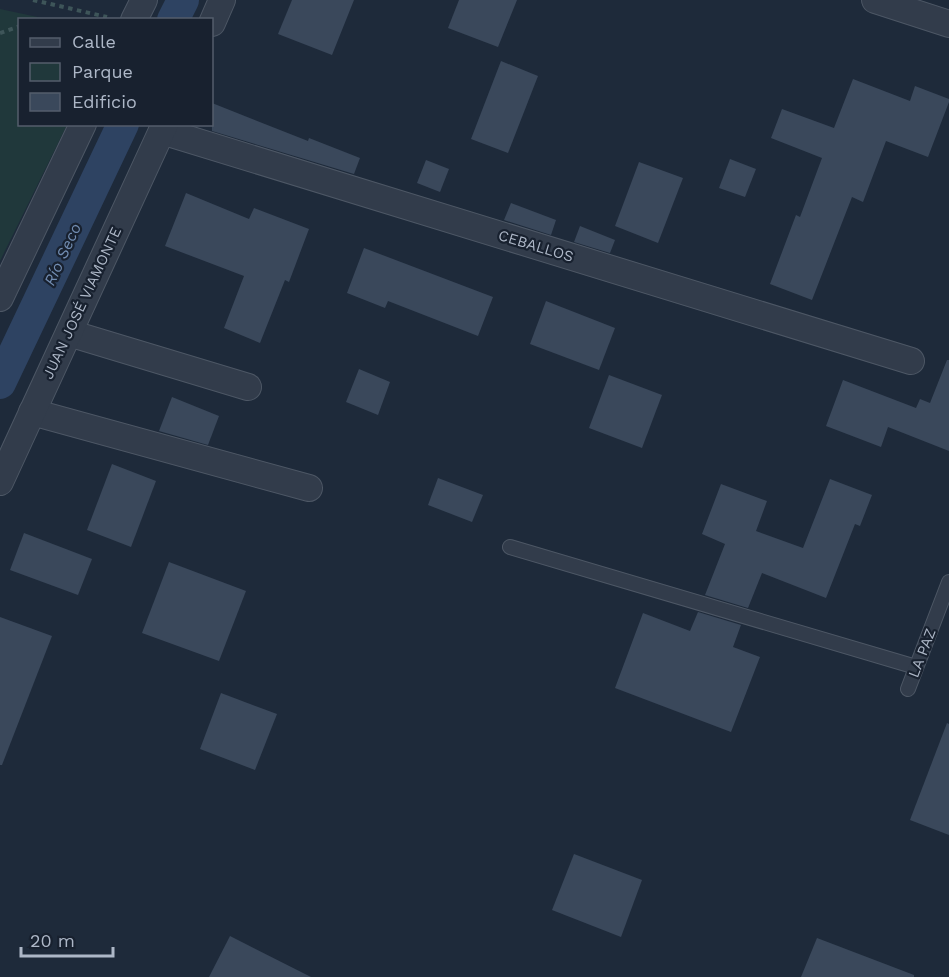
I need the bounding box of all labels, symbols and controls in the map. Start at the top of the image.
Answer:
legend [18,18,213,126]
text: Calle [72,31,116,52]
text: Parque [72,61,133,82]
text: Edificio [72,91,137,112]
water label: Río Seco [40,220,85,288]
street label: JUAN JOSÉ VIAMONTE [39,224,125,382]
street label: CEBALLOS [496,226,576,266]
street label: LA PAZ [904,626,940,680]
scale bar [21,920,112,958]
text: 20 m [30,930,75,951]

